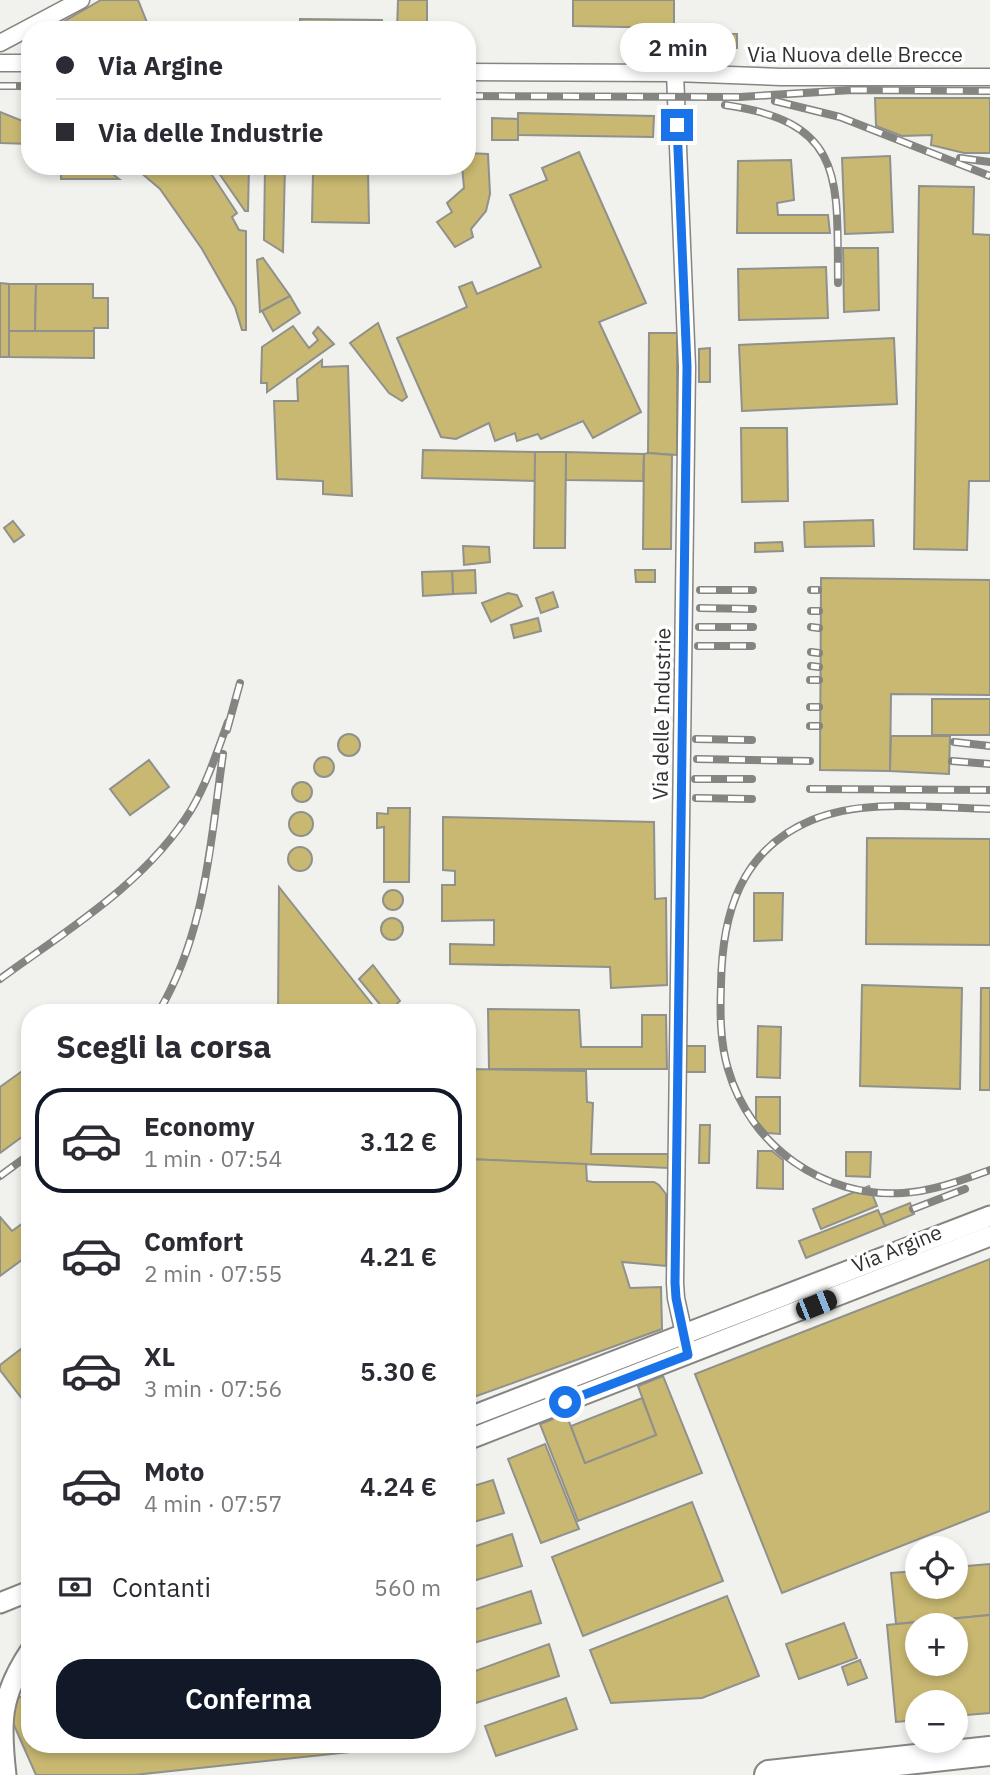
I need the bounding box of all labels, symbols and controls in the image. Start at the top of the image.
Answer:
callout: 2 min [619,24,735,72]
text: 2 min [648,32,708,62]
street label: Via Nuova delle Brecce [747,40,963,68]
text: Via Argine [98,48,223,82]
route end [661,109,693,141]
text: Via delle Industrie [98,115,323,149]
street label: Via delle Industrie [646,628,676,800]
text: Scegli la corsa [56,1025,272,1067]
icon: car [60,1109,123,1172]
text: Economy [144,1109,255,1143]
text: 3.12 € [360,1124,437,1158]
text: 1 min · 07:54 [144,1143,282,1173]
street label: Via Argine [847,1217,946,1279]
icon: car [60,1224,123,1287]
text: Comfort [144,1224,243,1258]
text: 4.21 € [360,1239,437,1273]
text: 2 min · 07:55 [144,1258,282,1288]
car [793,1287,840,1323]
icon: car [60,1339,123,1402]
text: XL [144,1339,175,1373]
text: 5.30 € [360,1354,437,1388]
text: 3 min · 07:56 [144,1373,282,1403]
route start [549,1386,581,1418]
icon: car [60,1454,123,1517]
text: Moto [144,1454,204,1488]
text: 4.24 € [360,1469,437,1503]
text: 4 min · 07:57 [144,1488,282,1518]
map controls [905,1536,968,1753]
button: locate [905,1536,968,1599]
icon: cash [56,1568,94,1606]
text: Contanti [112,1570,211,1604]
text: 560 m [374,1572,441,1602]
button: + [905,1613,968,1676]
button: Conferma [56,1659,441,1739]
button: − [905,1690,968,1753]

